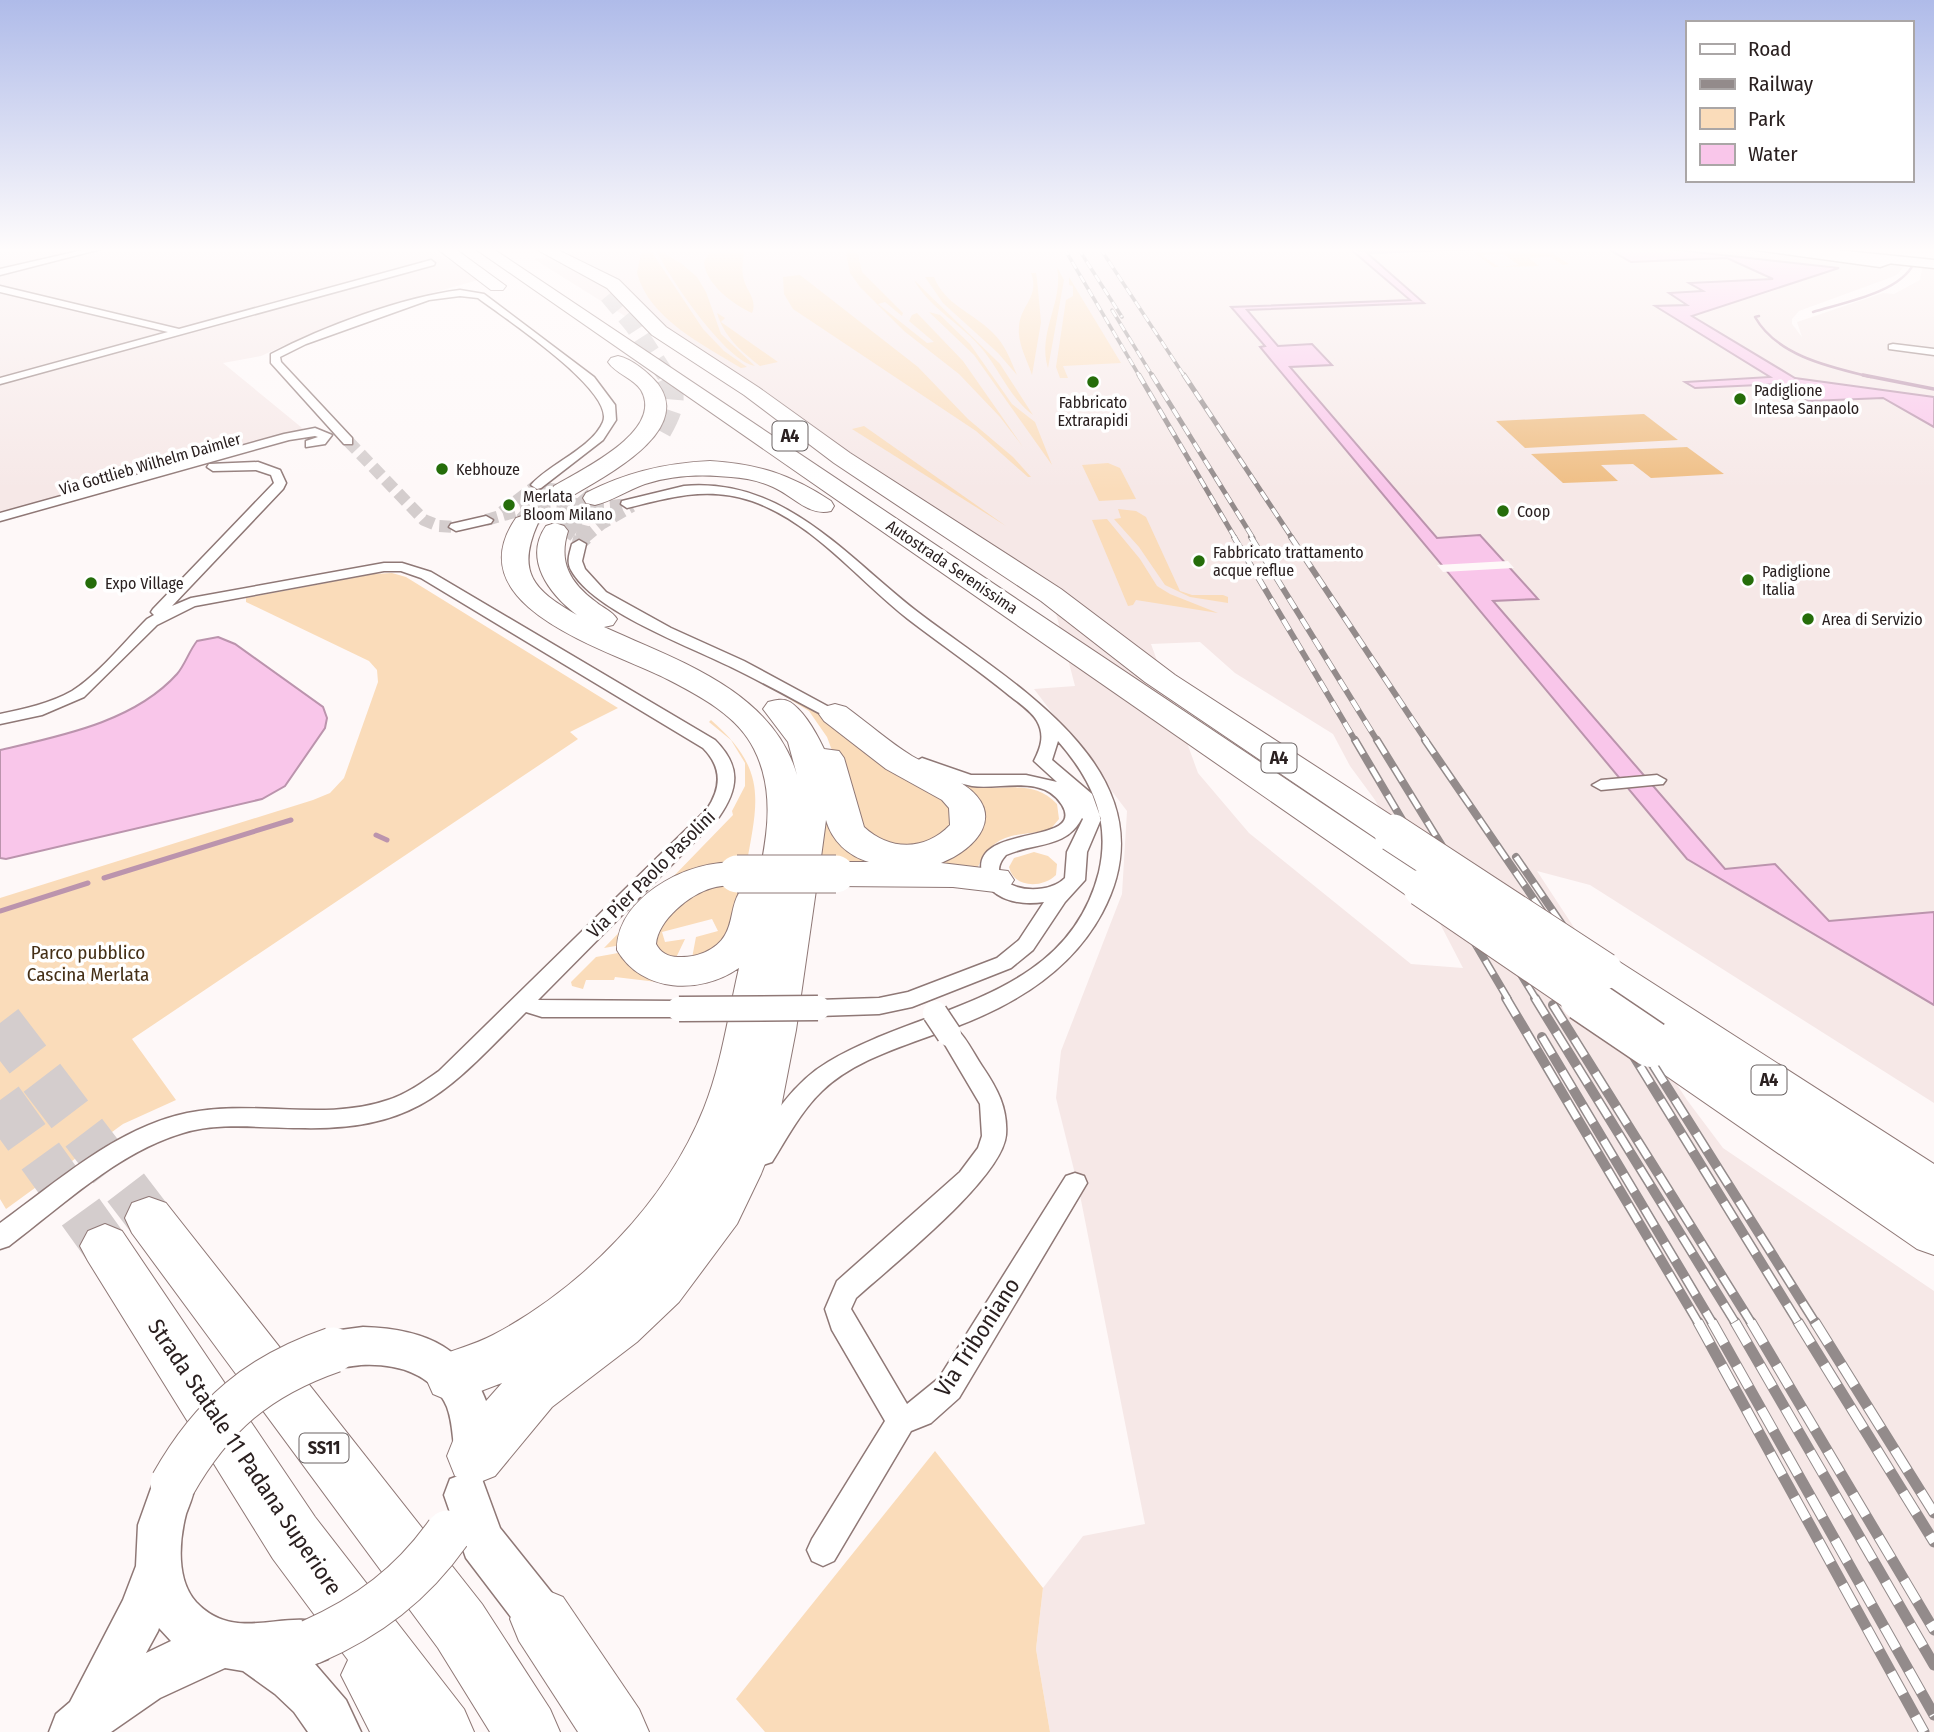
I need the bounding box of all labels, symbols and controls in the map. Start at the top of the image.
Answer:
legend [1686,21,1913,182]
text: Road [1748,36,1792,62]
text: Railway [1748,71,1814,97]
text: Park [1748,106,1786,132]
text: Water [1748,141,1798,167]
marker: Fabbricato Extrarapidi [1085,374,1101,390]
place label: Padiglione Intesa Sanpaolo [1754,381,1859,418]
marker: Padiglione Intesa Sanpaolo [1732,391,1748,407]
place label: Fabbricato Extrarapidi [1058,393,1128,430]
road number: A4 [772,422,808,450]
street label: Via Gottlieb Wilhelm Daimler [57,429,243,499]
place label: Kebhouze [456,460,520,479]
marker: Kebhouze [434,461,450,477]
place label: Merlata Bloom Milano [523,487,613,524]
marker: Merlata Bloom Milano [501,497,517,513]
place label: Coop [1517,502,1550,521]
marker: Coop [1495,503,1511,519]
street label: Autostrada Serenissima [883,516,1021,618]
place label: Fabbricato trattamento acque reflue [1213,543,1364,580]
marker: Fabbricato trattamento acque reflue [1191,553,1207,569]
place label: Padiglione Italia [1762,562,1831,599]
marker: Padiglione Italia [1740,572,1756,588]
place label: Expo Village [105,574,184,593]
marker: Expo Village [83,575,99,591]
place label: Area di Servizio [1822,610,1923,629]
marker: Area di Servizio [1800,611,1816,627]
road number: A4 [1262,744,1296,772]
street label: Via Pier Paolo Pasolini [582,805,720,943]
park label: Parco pubblico Cascina Merlata [27,941,149,986]
road number: A4 [1752,1065,1786,1094]
street label: Via Triboniano [928,1272,1026,1402]
street label: Strada Statale 11 Padana Superiore [142,1314,348,1600]
road number: SS11 [300,1434,348,1462]

